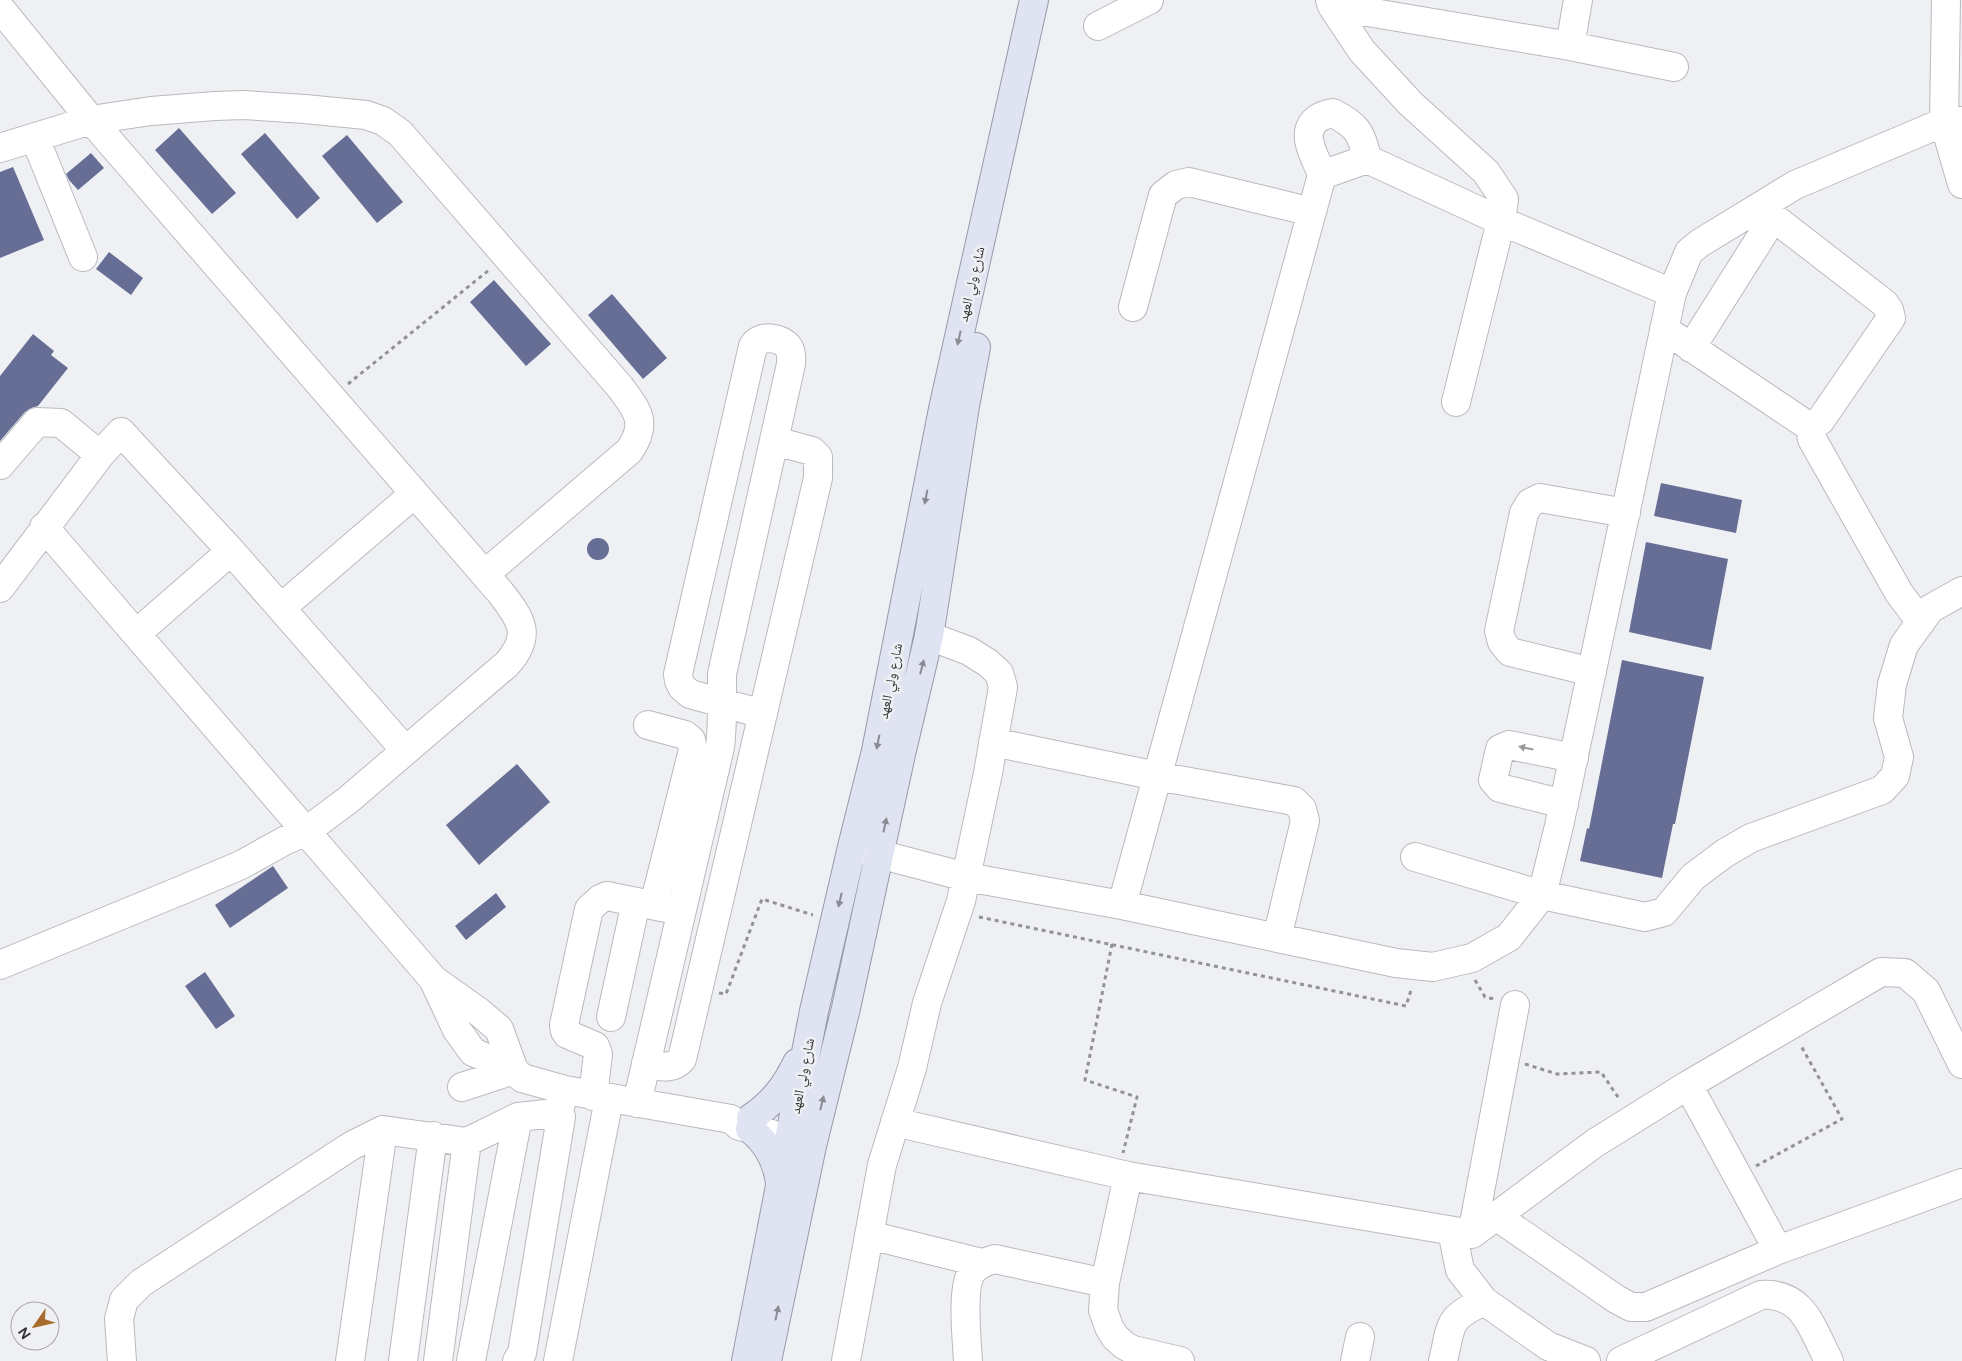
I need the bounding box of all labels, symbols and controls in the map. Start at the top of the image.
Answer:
street label: شارع ولي العهد [955,245,991,324]
one-way arrow [955,330,963,346]
one-way arrow [922,489,930,505]
street label: شارع ولي العهد [875,642,909,721]
one-way arrow [918,659,926,674]
one-way arrow [874,735,882,750]
one-way arrow [1518,744,1534,752]
one-way arrow [881,818,889,833]
one-way arrow [836,893,844,908]
street label: شارع ولي العهد [787,1037,821,1116]
one-way arrow [818,1096,826,1111]
north arrow [10,1301,60,1351]
one-way arrow [773,1306,781,1321]
text: N [15,1324,35,1342]

